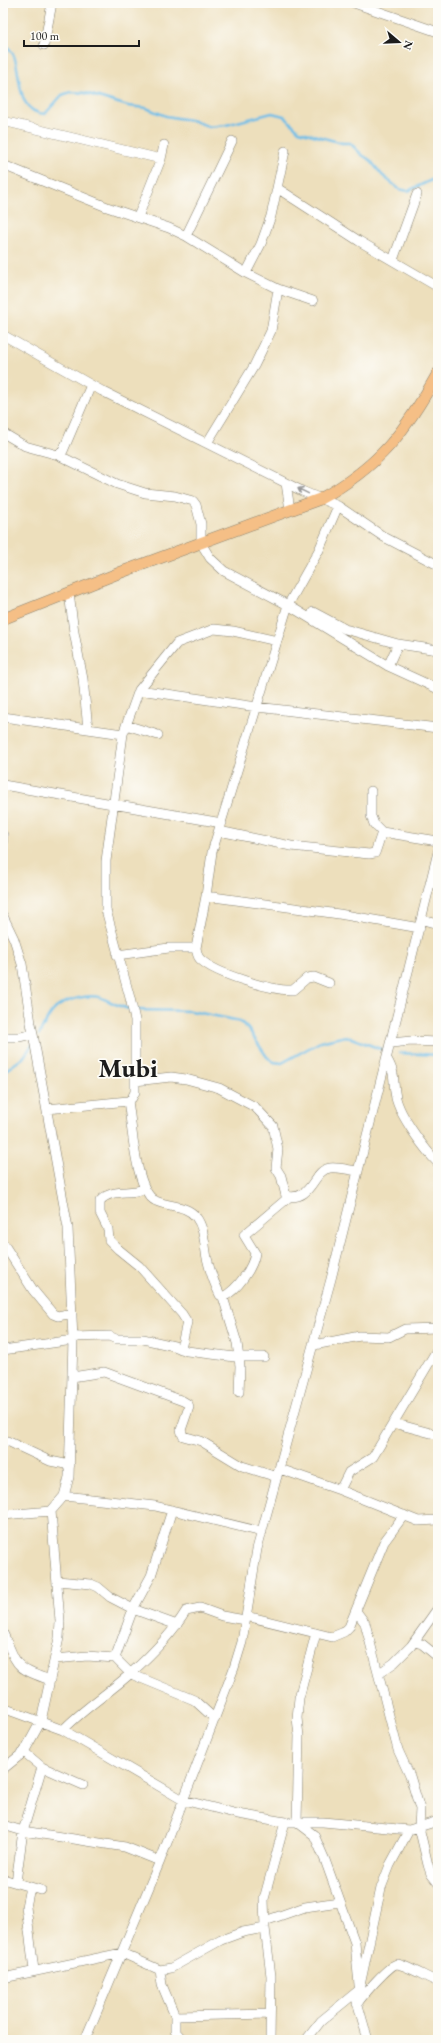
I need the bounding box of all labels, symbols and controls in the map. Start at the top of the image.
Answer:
scale bar [24,22,139,48]
north arrow [379,22,419,62]
text: 100 m [30,28,60,44]
text: N [400,39,417,52]
one-way arrow [297,487,309,494]
district label: Mubi [98,1051,158,1085]

